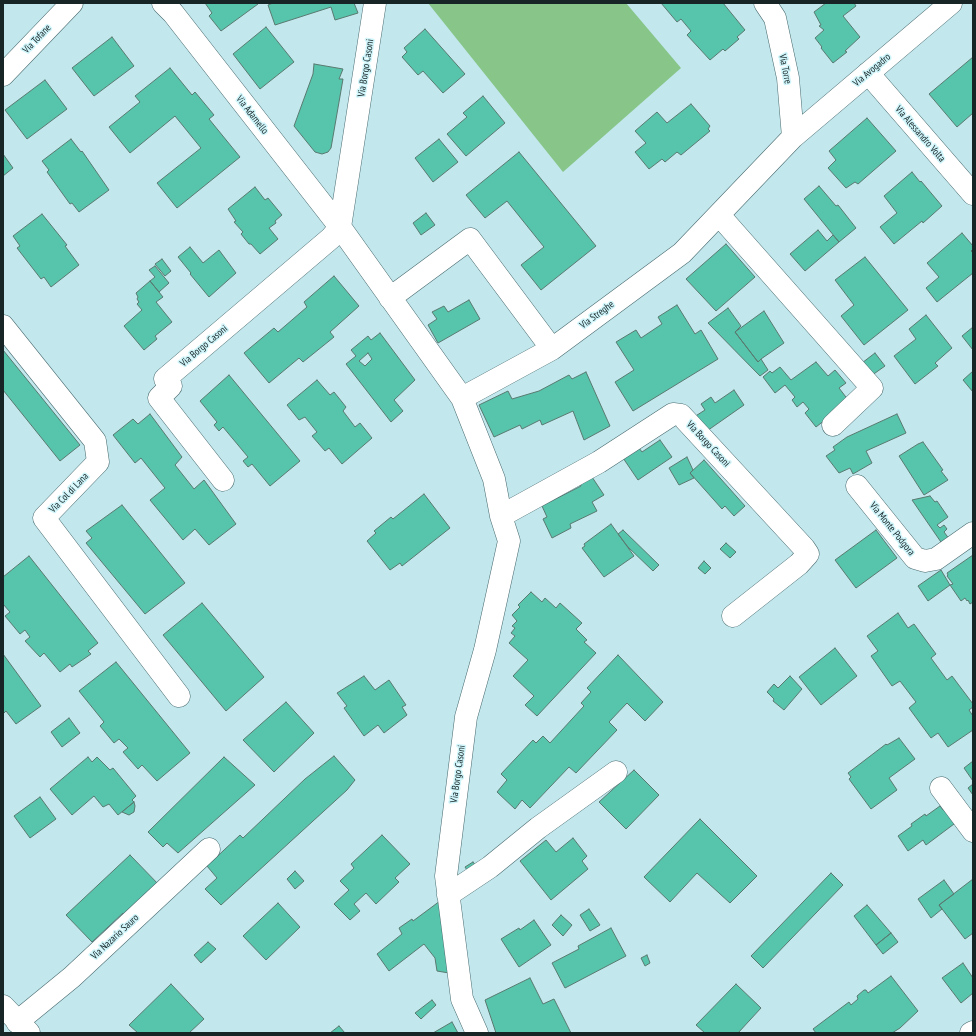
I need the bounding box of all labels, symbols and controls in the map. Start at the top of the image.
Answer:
street label: Via Tofane [20,22,54,56]
street label: Via Borgo Casoni [356,38,376,98]
street label: Via Avogadro [851,51,893,89]
street label: Via Torre [776,53,794,85]
street label: Via Adamello [233,93,271,137]
street label: Via Alessandro Volta [892,104,948,164]
street label: Via Streghe [577,299,617,331]
street label: Via Borgo Casoni [178,323,230,369]
street label: Via Borgo Casoni [684,419,732,469]
street label: Via Col di Lana [47,470,91,516]
street label: Via Monte Podgora [867,500,917,558]
street label: Via Borgo Casoni [448,744,468,804]
street label: Via Nazario Sauro [89,912,141,962]

